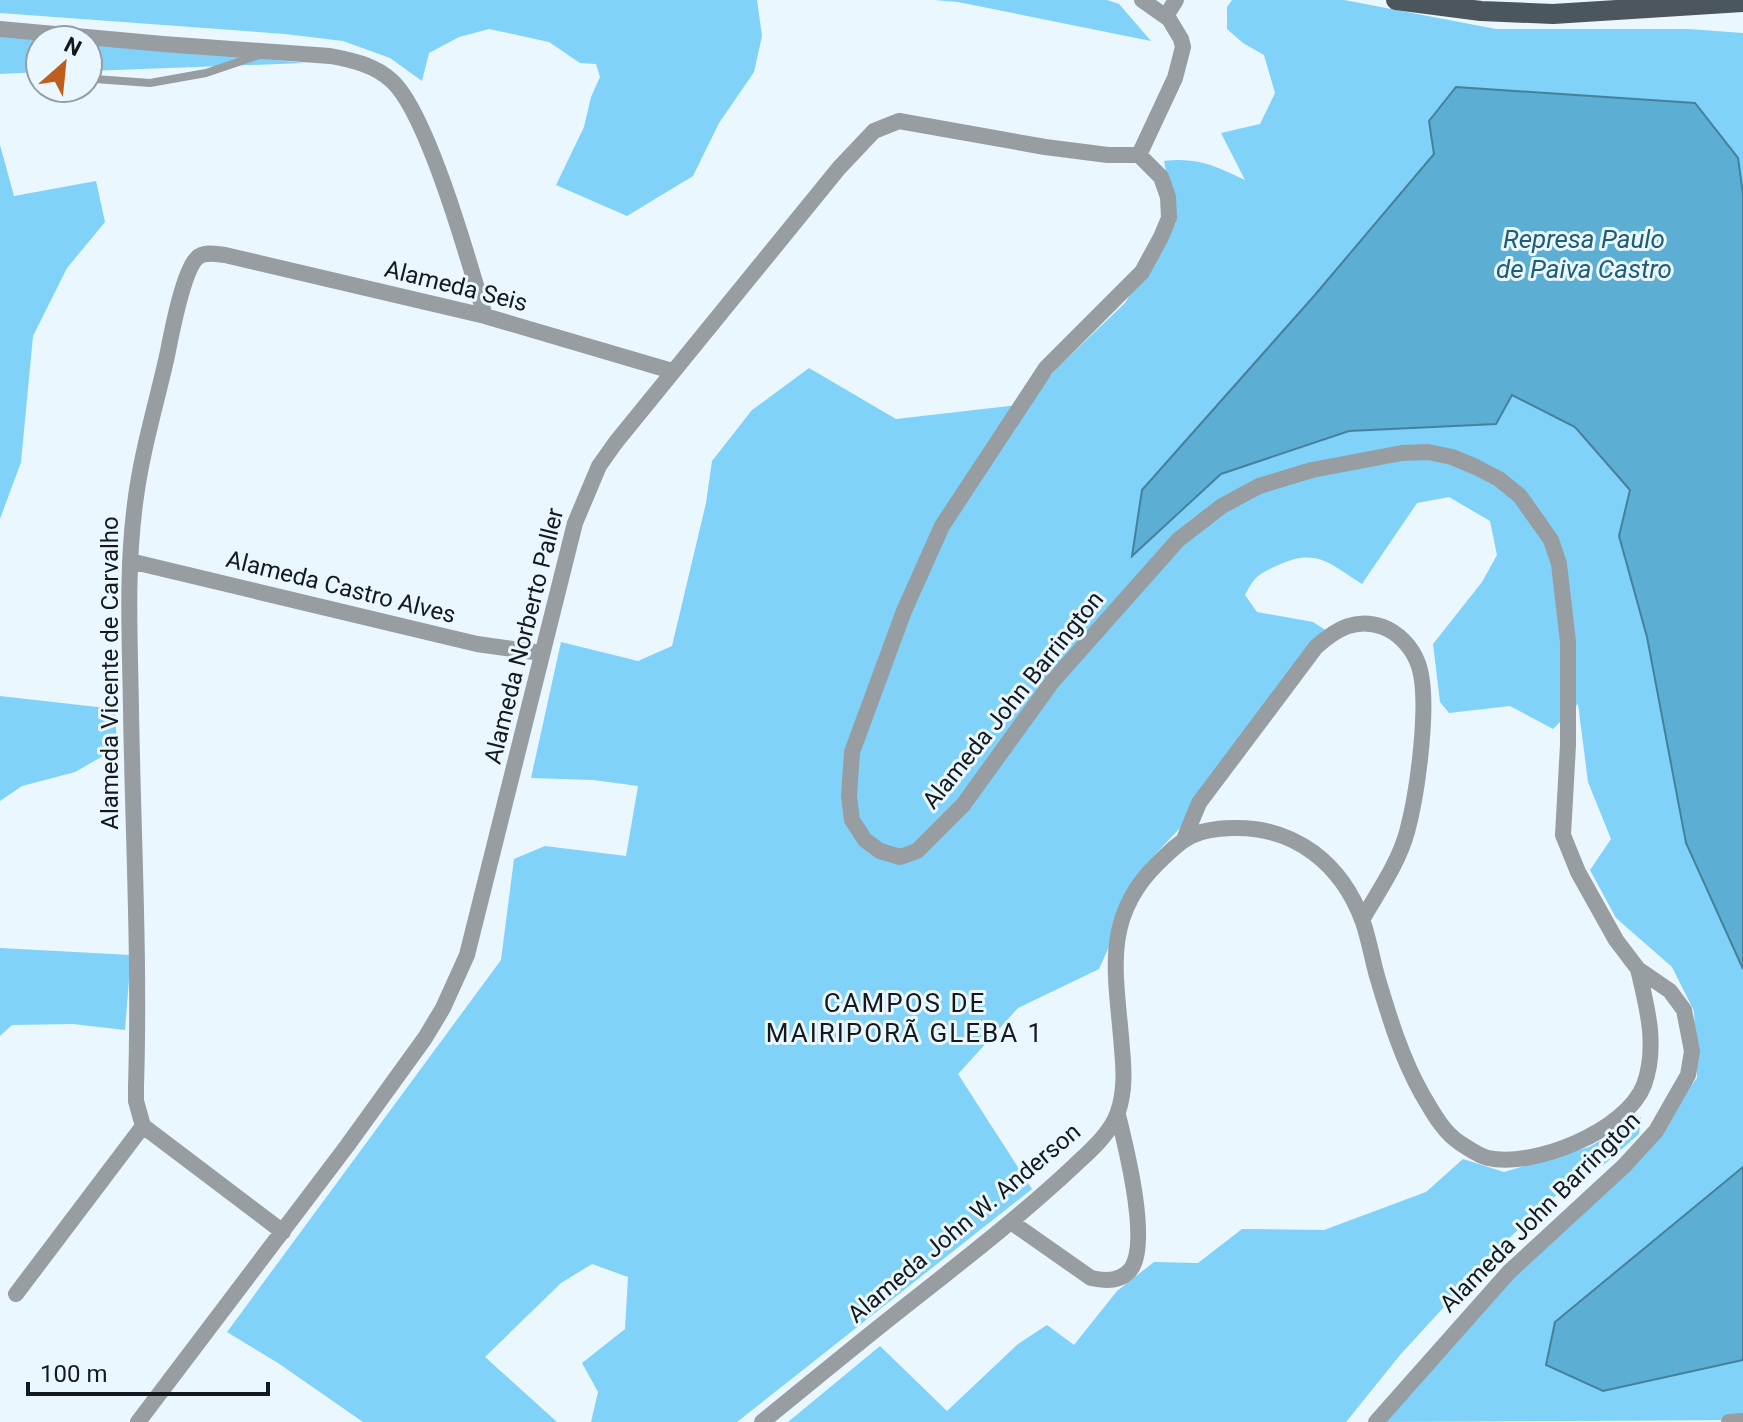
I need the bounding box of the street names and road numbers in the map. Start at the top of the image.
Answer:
street label: Alameda Seis [382,255,530,317]
street label: Alameda Norberto Paller [479,505,569,767]
street label: Alameda Vicente de Carvalho [96,516,124,830]
street label: Alameda Castro Alves [223,545,459,629]
street label: Alameda John Barrington [917,586,1109,814]
street label: Alameda John Barrington [1434,1106,1646,1318]
street label: Alameda John W. Anderson [842,1117,1086,1329]

